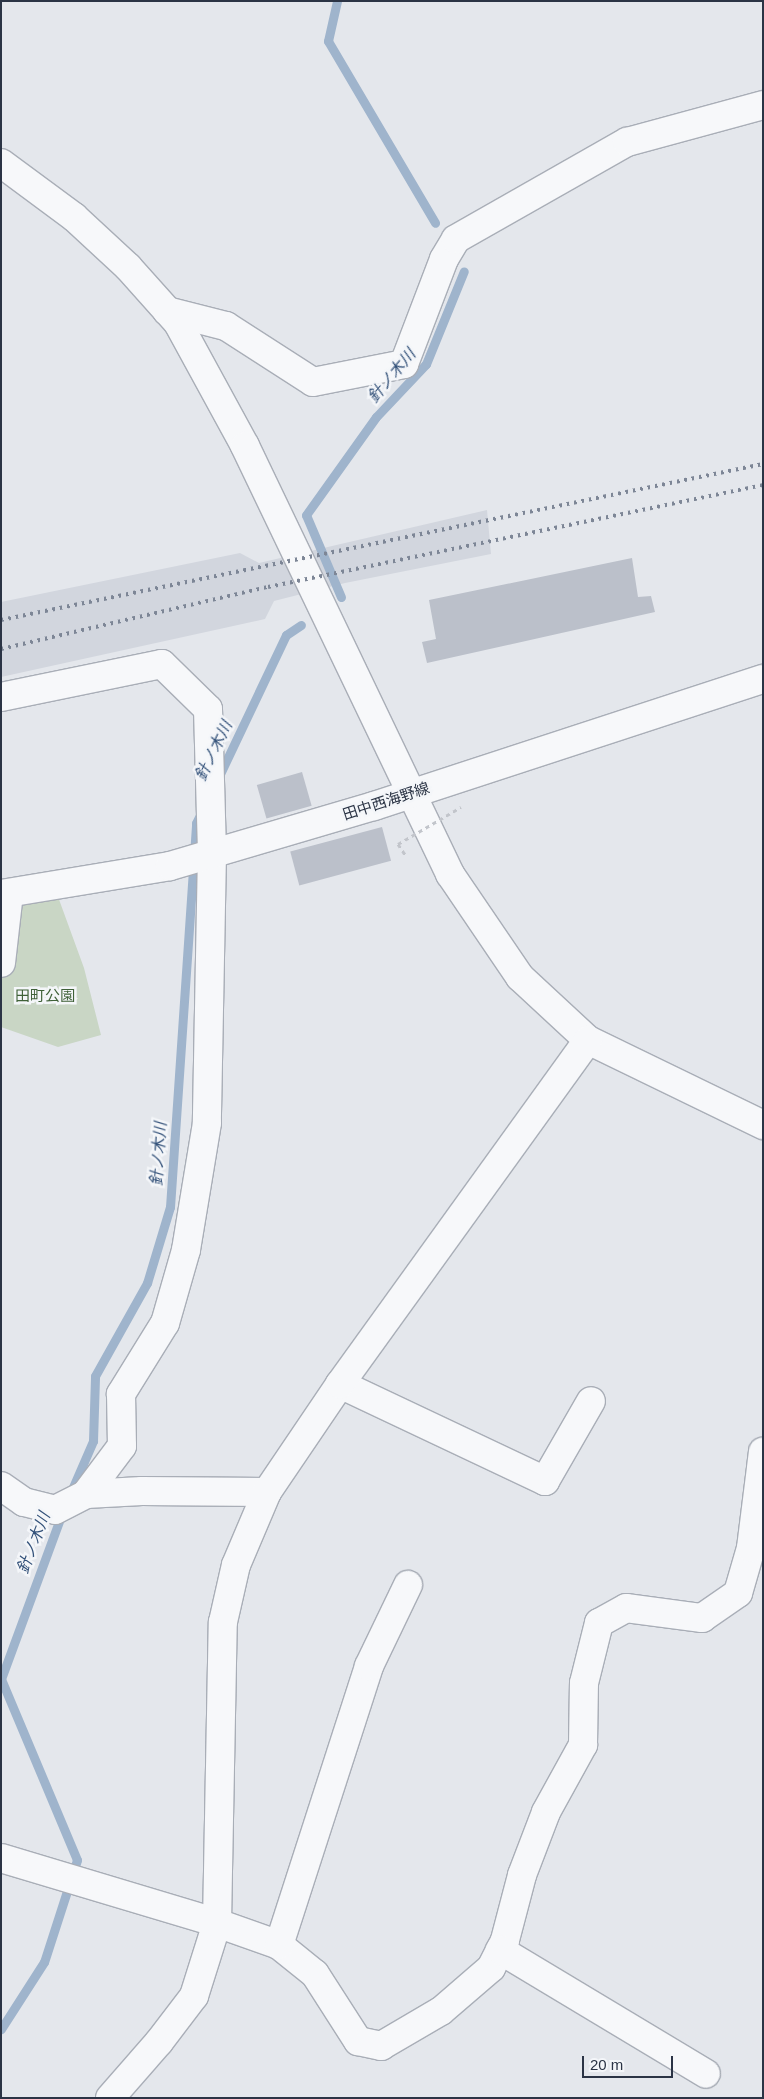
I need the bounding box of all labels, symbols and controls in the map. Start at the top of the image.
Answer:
water label: 針ノ木川 [364,345,420,407]
water label: 針ノ木川 [191,718,237,784]
street label: 田中西海野線 [340,779,432,823]
park label: 田町公園 [15,987,75,1005]
water label: 針ノ木川 [147,1121,171,1187]
water label: 針ノ木川 [14,1510,54,1576]
scale bar [584,2046,675,2078]
text: 20 m [590,2056,623,2073]

